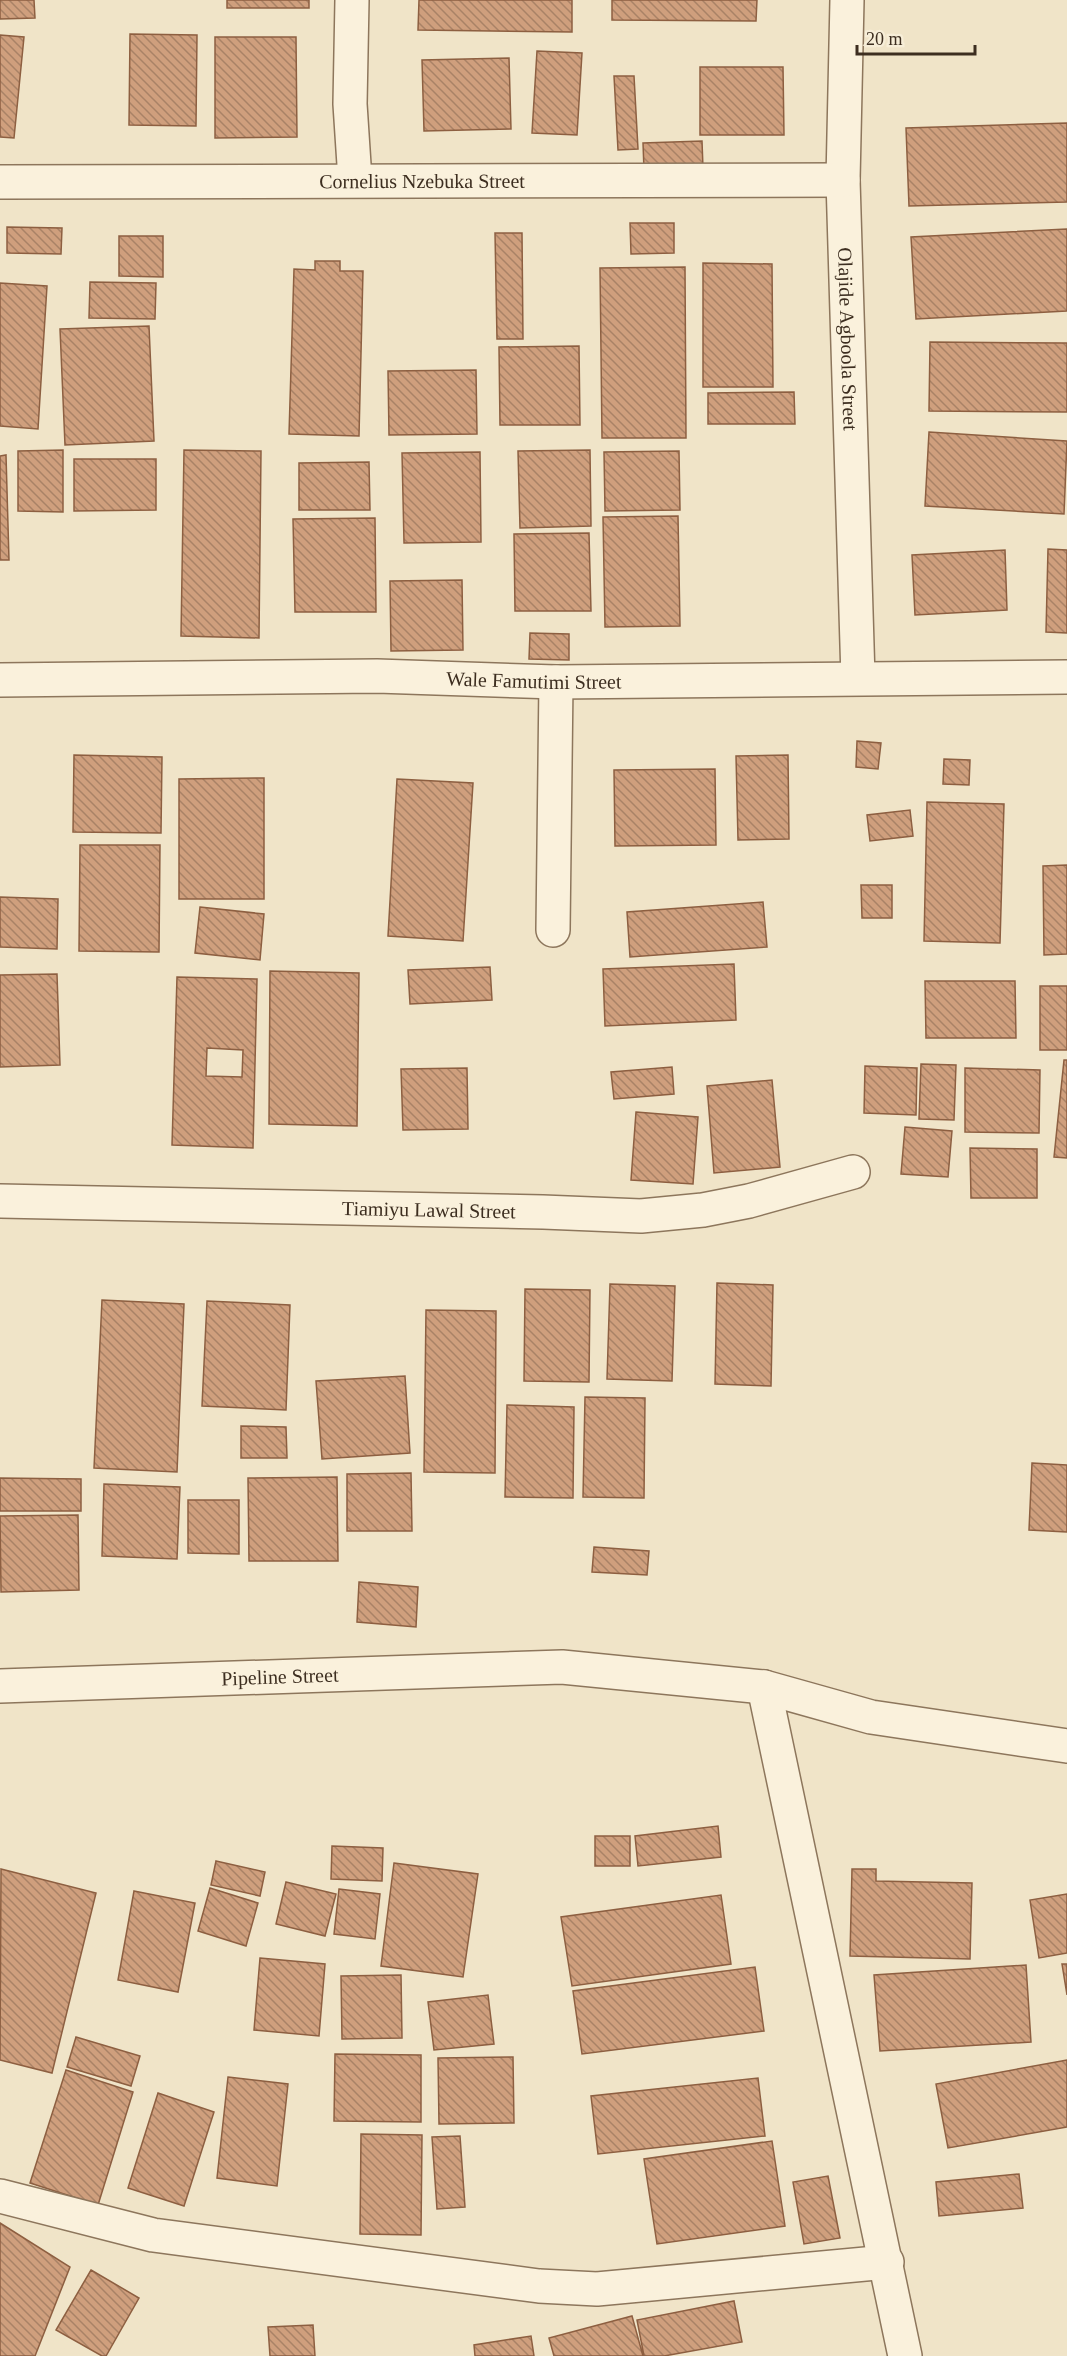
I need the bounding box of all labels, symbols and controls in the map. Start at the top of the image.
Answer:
scale bar [857,18,976,56]
text: 20 m [866,29,903,49]
street label: Cornelius Nzebuka Street [319,170,525,192]
street label: Olajide Agboola Street [834,247,862,431]
street label: Wale Famutimi Street [446,667,622,693]
street label: Tiamiyu Lawal Street [342,1197,516,1222]
street label: Pipeline Street [221,1664,339,1690]

